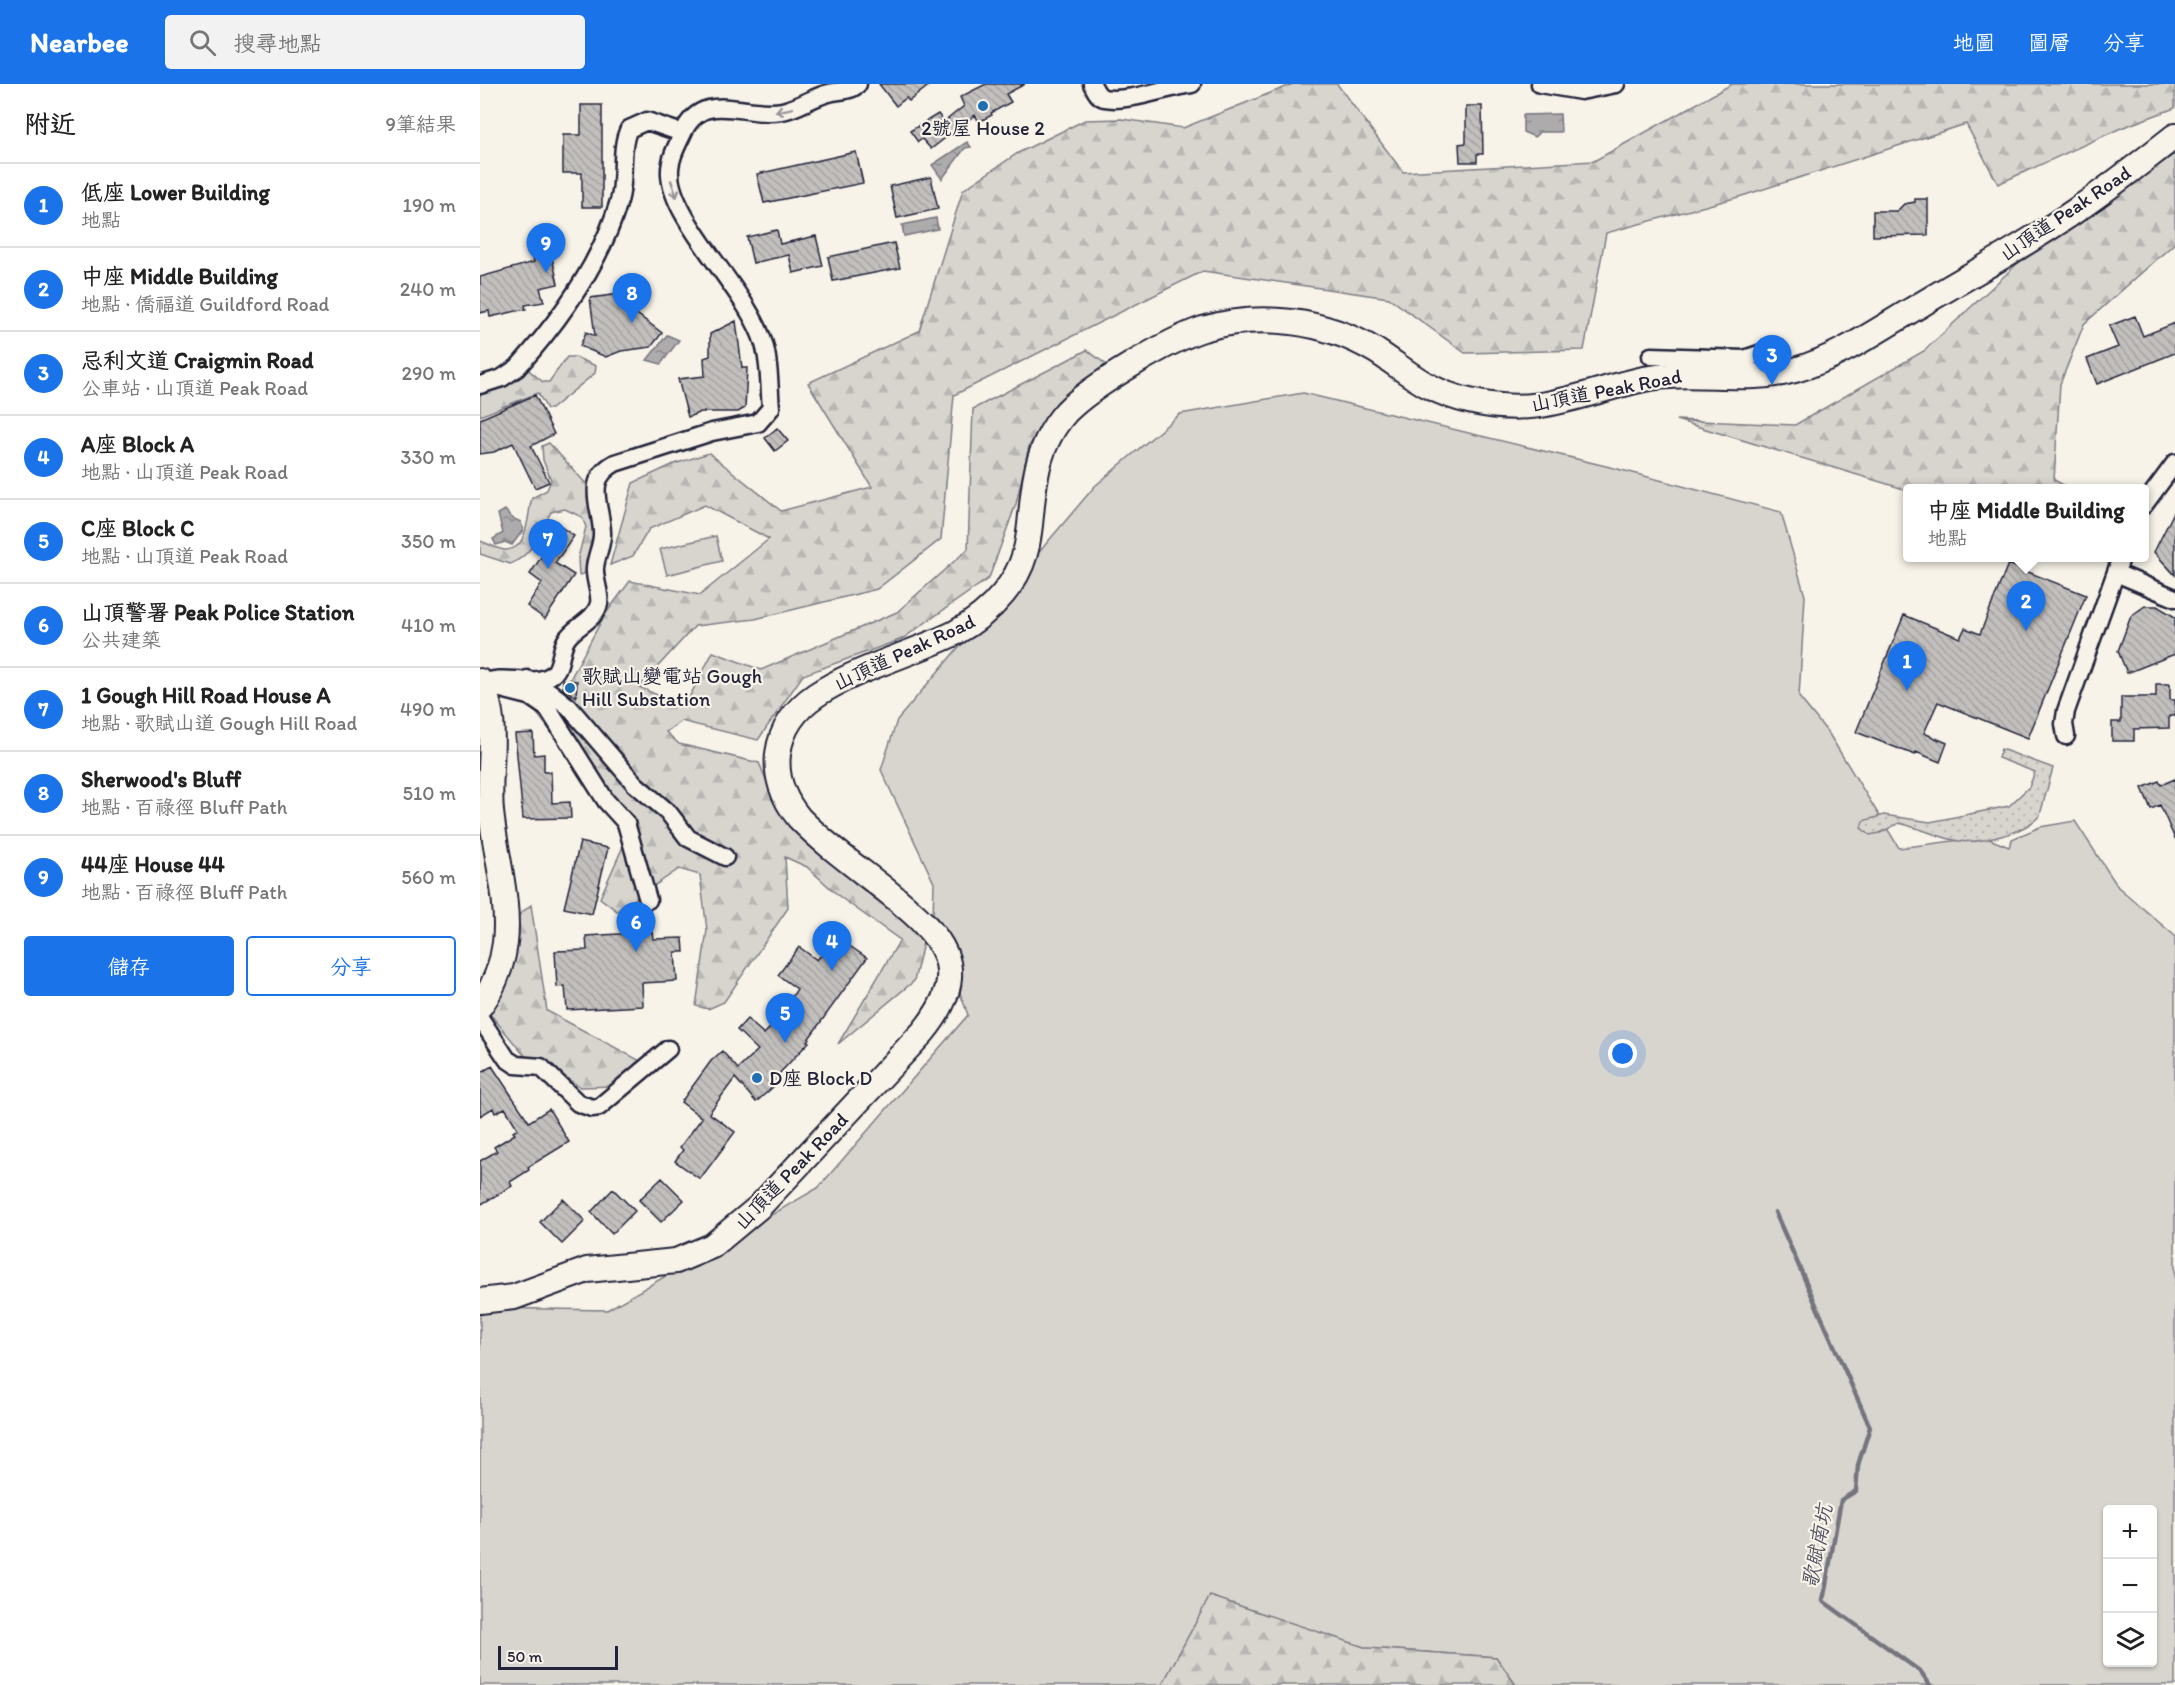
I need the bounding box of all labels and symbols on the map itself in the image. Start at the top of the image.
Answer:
marker: 2號屋 House 2 [976,99,990,113]
one-way arrow [775,105,795,116]
place label: 2號屋 House 2 [921,116,1045,140]
street label: 山頂道 Peak Road [1995,160,2135,266]
one-way arrow [669,179,680,197]
pin: 9 [526,224,566,273]
pin: 8 [612,274,652,323]
pin: 3 [1752,336,1792,385]
street label: 山頂道 Peak Road [1529,364,1684,416]
pin: 7 [528,520,568,569]
pin: 2 [2006,582,2046,631]
street label: 山頂道 Peak Road [829,609,979,695]
pin: 1 [1888,642,1926,691]
place label: 歌賦山變電站 Gough Hill Substation [582,664,762,711]
marker: 歌賦山變電站 Gough Hill Substation [563,681,577,695]
pin: 6 [616,902,656,952]
pin: 4 [812,922,852,971]
pin: 5 [766,994,804,1043]
your location [1608,1039,1637,1068]
place label: D座 Block D [769,1066,872,1090]
marker: D座 Block D [750,1071,764,1085]
street label: 山頂道 Peak Road [729,1107,853,1234]
water label: 歌賦南坑 [1797,1500,1838,1590]
scale bar [498,1643,618,1670]

